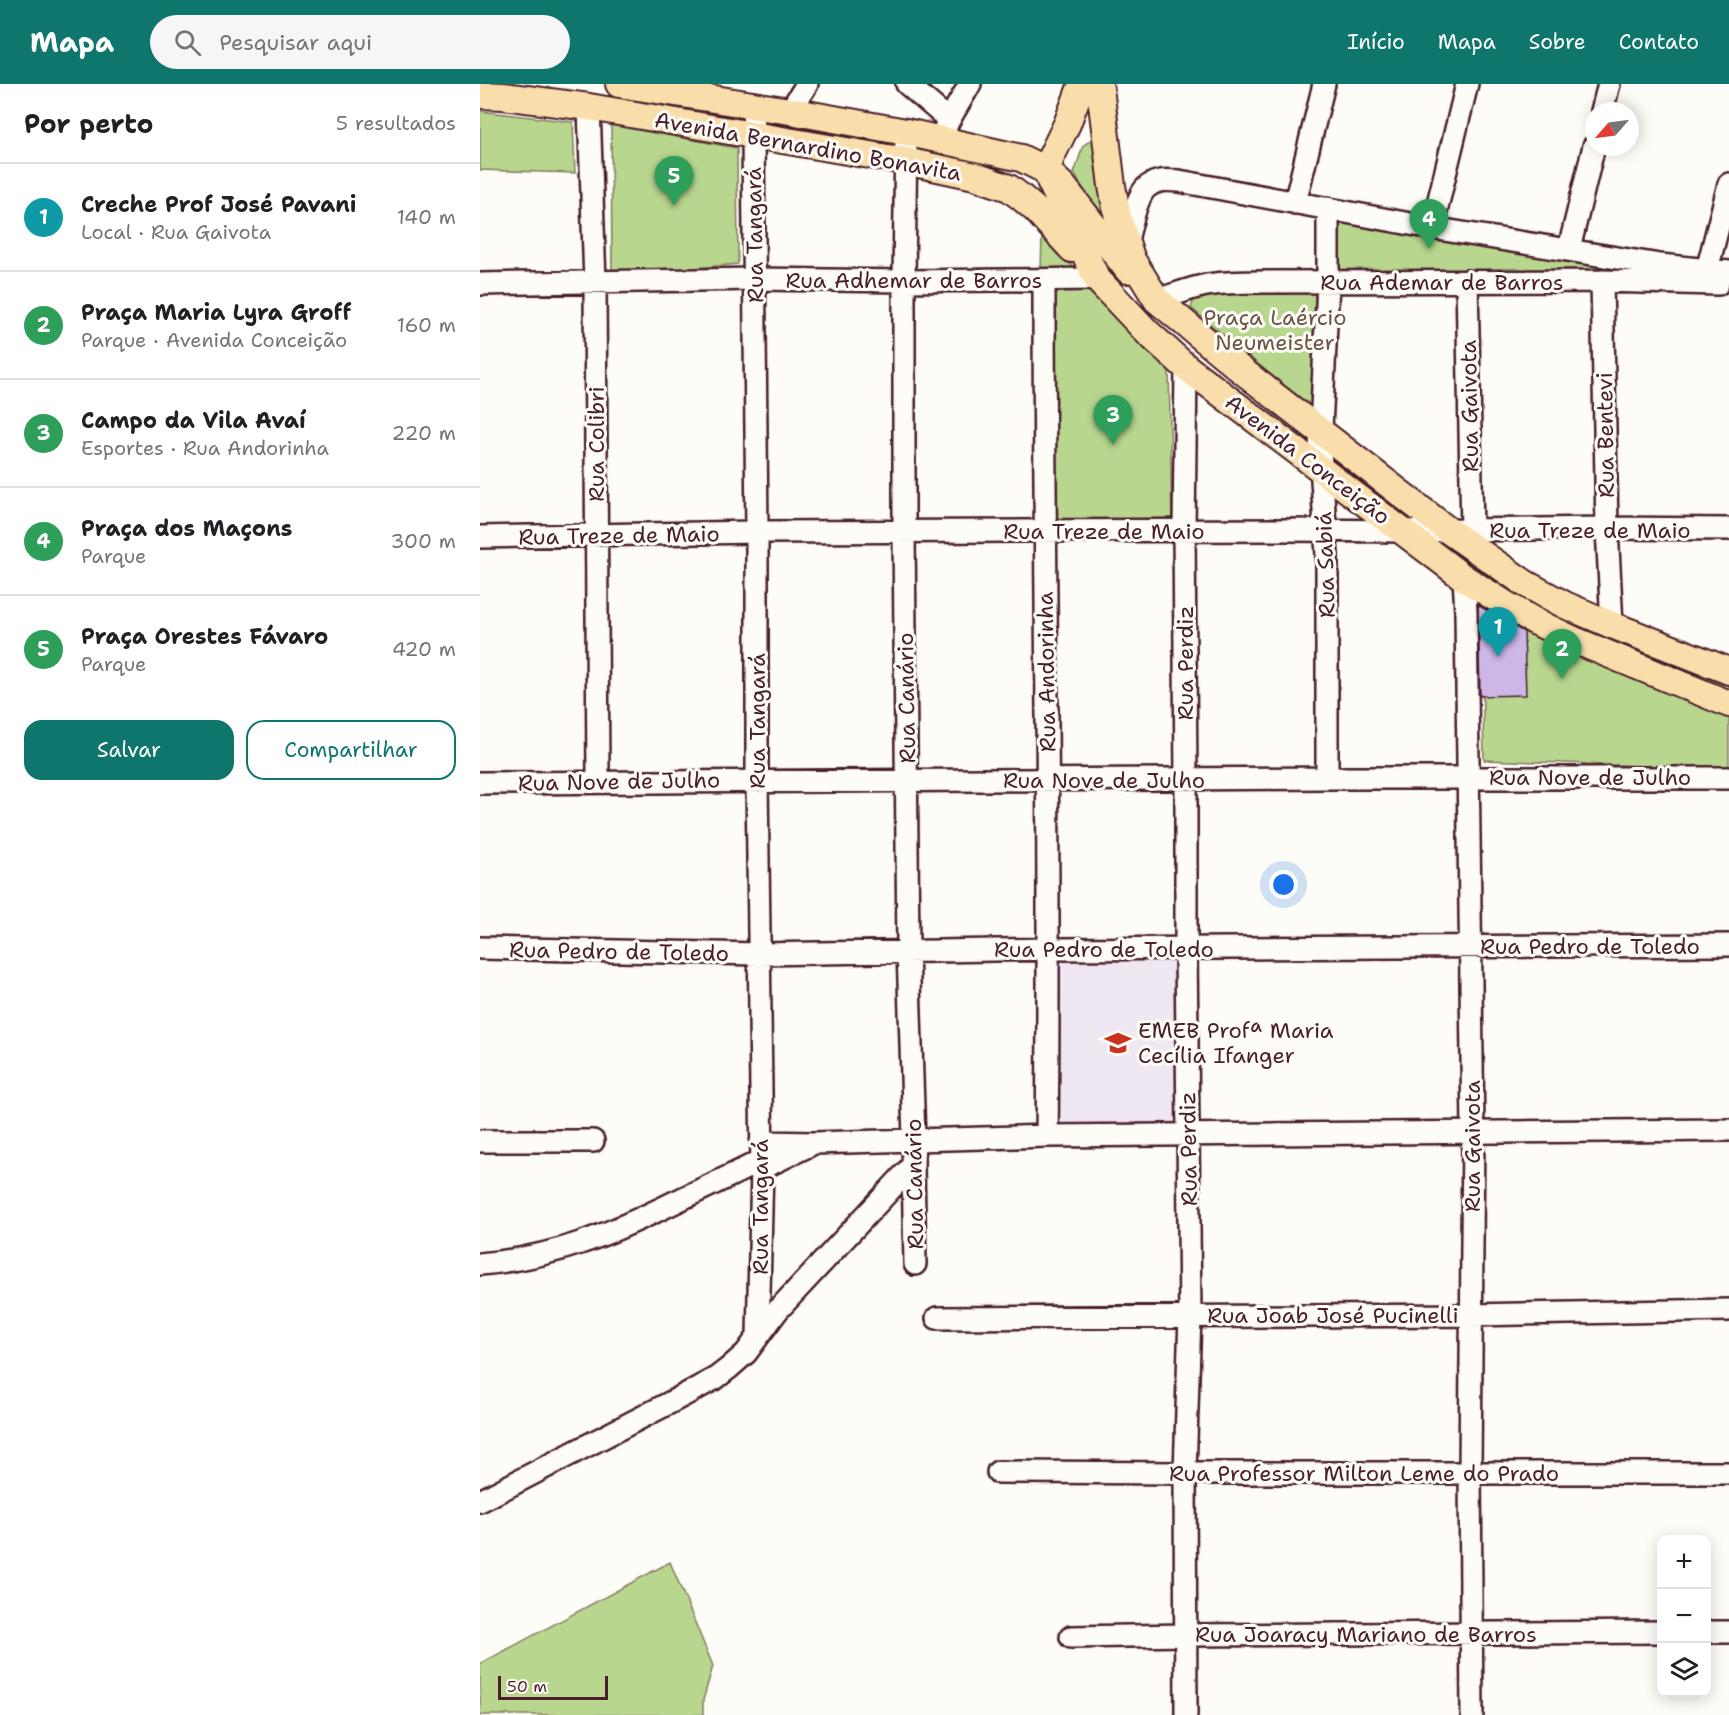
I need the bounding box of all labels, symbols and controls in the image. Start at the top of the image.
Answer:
search box [150,15,570,69]
text: Mapa [30,23,114,61]
icon: search [171,26,204,59]
text: Pesquisar aqui [219,28,372,57]
text: Início [1347,28,1405,56]
text: Mapa [1438,28,1496,56]
text: Sobre [1529,28,1586,56]
text: Contato [1619,28,1699,56]
north arrow [1585,102,1639,156]
street label: Avenida Bernardino Bonavita [652,105,964,188]
text: Por perto [24,106,153,141]
text: 5 resultados [336,110,456,136]
pin: 5 [654,156,694,206]
street label: Rua Tangará [739,167,770,303]
text: Creche Prof José Pavani [81,190,356,219]
pin: 4 [1410,200,1448,249]
text: 1 [39,204,48,230]
text: 140 m [397,204,456,230]
text: Local · Rua Gaivota [81,219,271,245]
street label: Rua Adhemar de Barros [786,266,1042,295]
street label: Rua Ademar de Barros [1320,268,1564,297]
text: Praça Maria Lyra Groff [81,298,351,327]
park label: Praça Laércio Neumeister [1203,303,1347,357]
text: 2 [37,312,51,338]
text: 160 m [397,312,456,338]
text: Parque · Avenida Conceição [81,327,347,353]
street label: Rua Gaivota [1454,339,1485,472]
street label: Rua Bentevi [1590,372,1621,498]
street label: Rua Colibri [582,386,611,502]
street label: Avenida Conceição [1219,388,1396,531]
pin: 3 [1094,396,1132,445]
text: Campo da Vila Avaí [81,406,306,435]
text: 3 [37,420,51,446]
text: 220 m [392,420,456,446]
text: Esportes · Rua Andorinha [81,435,329,461]
street label: Rua Sabiá [1309,511,1342,619]
text: Praça dos Maçons [81,514,292,543]
street label: Rua Treze de Maio [1489,516,1691,545]
street label: Rua Treze de Maio [1003,517,1205,546]
street label: Rua Treze de Maio [518,519,720,552]
text: 4 [37,528,51,554]
text: 300 m [390,528,456,554]
text: Parque [81,543,146,569]
street label: Rua Andorinha [1031,591,1062,752]
street label: Rua Perdiz [1171,606,1200,720]
pin: 1 [1478,608,1518,657]
text: Praça Orestes Fávaro [81,622,328,651]
pin: 2 [1542,630,1582,679]
street label: Rua Canário [891,632,922,764]
text: 5 [37,636,50,662]
text: 420 m [392,636,456,662]
text: Parque [81,651,146,677]
street label: Rua Tangará [743,653,772,789]
button: Salvar [24,720,234,780]
button: Compartilhar [246,720,456,780]
street label: Rua Nove de Julho [1489,763,1691,792]
street label: Rua Nove de Julho [518,765,720,798]
street label: Rua Nove de Julho [1003,766,1205,795]
your location [1269,870,1298,899]
street label: Rua Pedro de Toledo [1480,932,1700,961]
street label: Rua Pedro de Toledo [509,935,729,968]
street label: Rua Pedro de Toledo [994,935,1214,964]
place label: EMEB Profª Maria Cecília Ifanger [1138,1016,1334,1070]
school or university icon: EMEB Profª Maria Cecília Ifanger [1103,1028,1133,1058]
street label: Rua Gaivota [1458,1080,1487,1212]
street label: Rua Perdiz [1173,1092,1204,1206]
street label: Rua Canário [899,1118,930,1250]
street label: Rua Tangará [746,1139,775,1275]
street label: Rua Joab José Pucinelli [1207,1301,1459,1330]
street label: Rua Professor Milton Leme do Prado [1169,1459,1559,1488]
map controls [1657,1535,1711,1697]
button: + [1657,1535,1711,1589]
button: − [1657,1589,1711,1643]
street label: Rua Joaracy Mariano de Barros [1195,1620,1537,1649]
button: layers [1657,1643,1711,1697]
scale bar [498,1673,608,1700]
text: 50 m [507,1676,547,1697]

